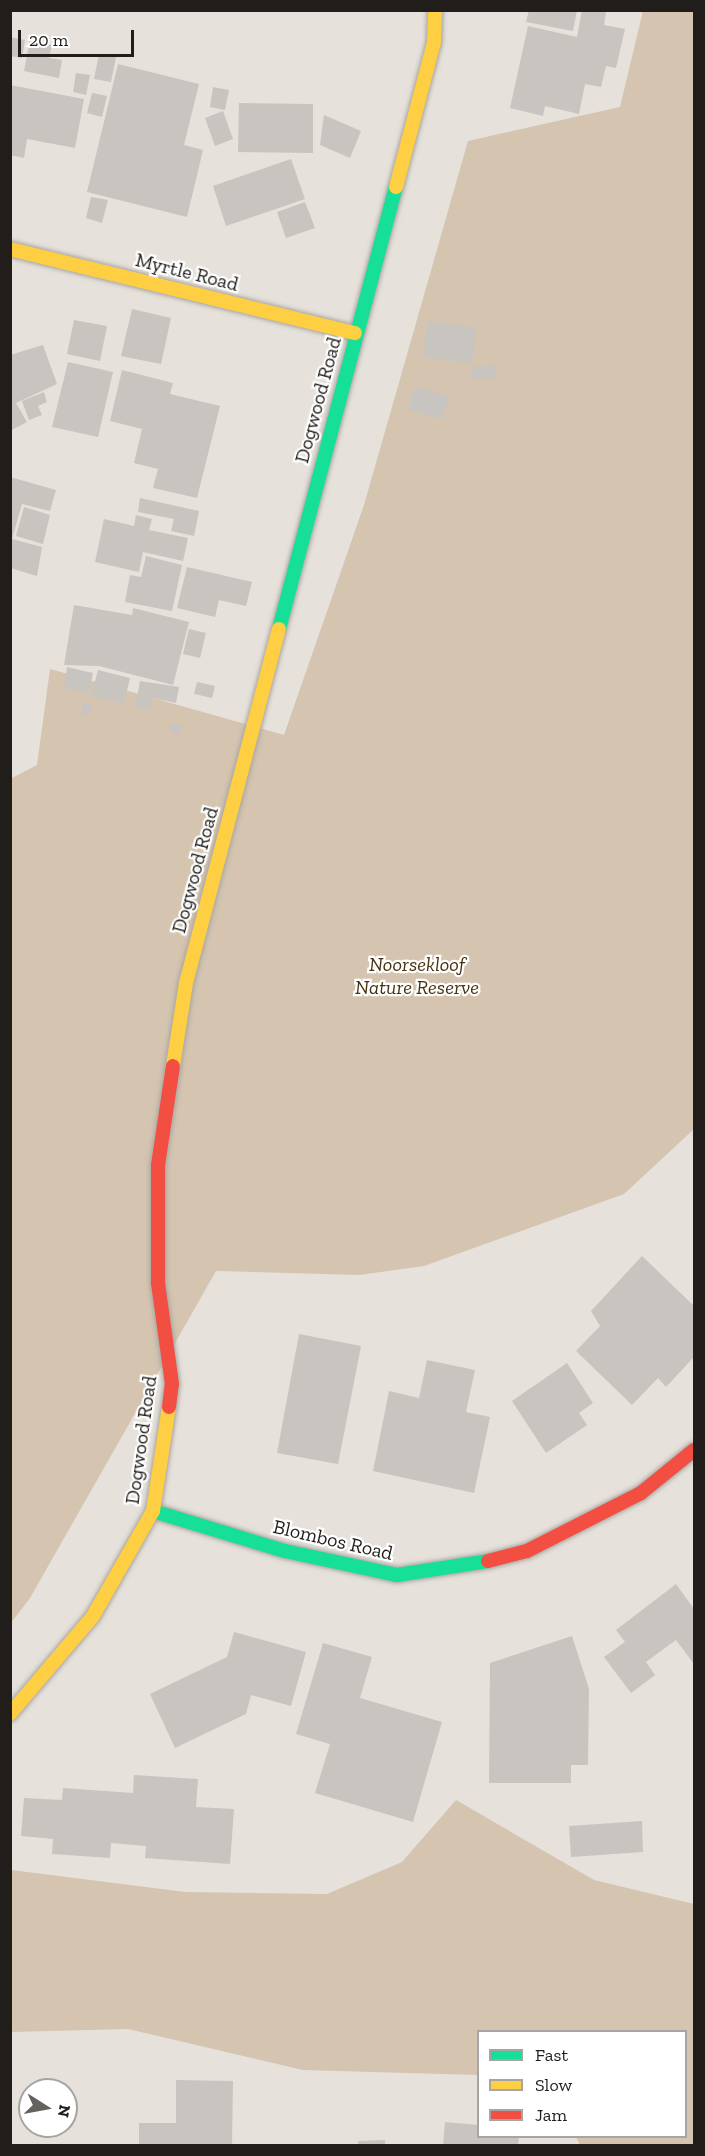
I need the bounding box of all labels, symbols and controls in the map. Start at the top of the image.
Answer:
scale bar [21,18,136,56]
text: 20 m [29,29,68,51]
street label: Myrtle Road [133,248,241,296]
street label: Dogwood Road [290,334,346,466]
street label: Dogwood Road [167,804,223,936]
park label: Noorsekloof Nature Reserve [355,952,479,999]
street label: Dogwood Road [120,1374,162,1506]
street label: Blombos Road [271,1515,395,1565]
legend [477,2030,687,2138]
text: Fast [535,2044,568,2066]
text: Slow [535,2074,572,2096]
north arrow [18,2078,78,2138]
text: N [54,2103,75,2119]
text: Jam [535,2104,567,2126]

